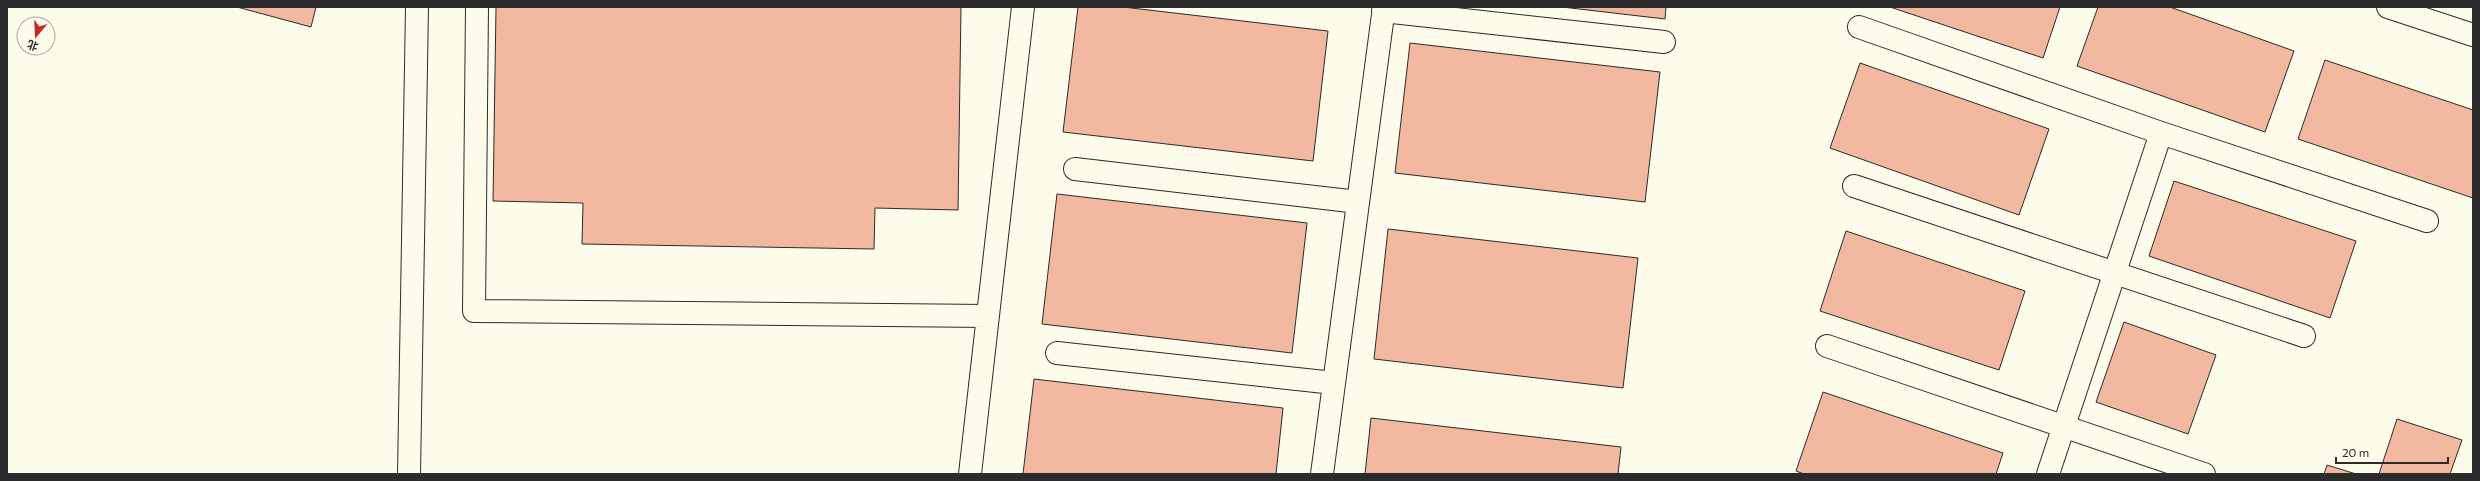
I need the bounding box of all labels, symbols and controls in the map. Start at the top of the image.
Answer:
north arrow [16,16,56,56]
text: 北 [25,38,40,54]
scale bar [2336,439,2448,465]
text: 20 m [2342,445,2369,459]

